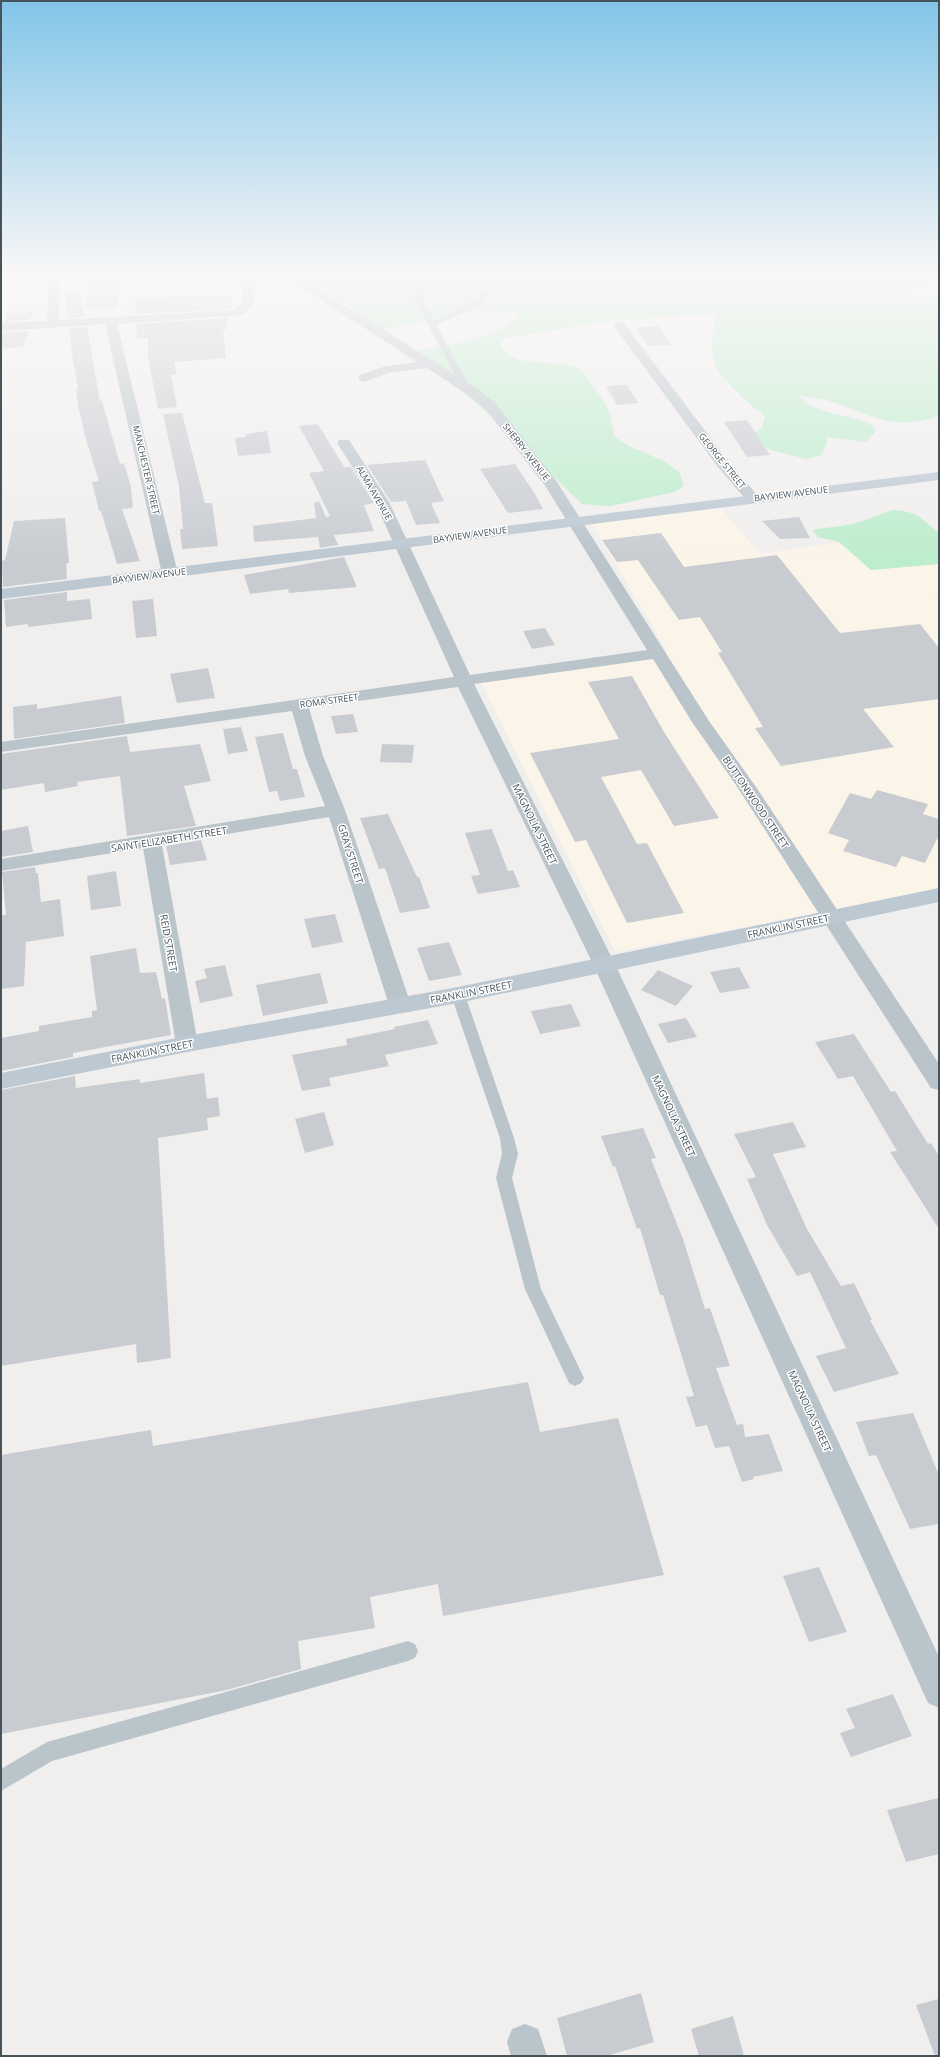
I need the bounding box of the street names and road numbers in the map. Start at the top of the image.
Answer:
street label: SHERRY AVENUE [500,420,553,483]
street label: MANCHESTER STREET [130,424,163,516]
street label: GEORGE STREET [696,430,749,491]
street label: ALMA AVENUE [354,463,395,522]
street label: BAYVIEW AVENUE [753,483,829,504]
street label: BAYVIEW AVENUE [432,523,508,546]
street label: BAYVIEW AVENUE [111,565,187,586]
street label: ROMA STREET [299,690,359,711]
street label: BUTTONWOOD STREET [720,753,792,851]
street label: MAGNOLIA STREET [509,781,561,867]
street label: GRAY STREET [335,822,367,886]
street label: SAINT ELIZABETH STREET [110,823,228,855]
street label: FRANKLIN STREET [746,910,831,941]
street label: REID STREET [157,913,181,973]
street label: FRANKLIN STREET [429,977,514,1007]
street label: FRANKLIN STREET [110,1036,195,1066]
street label: MAGNOLIA STREET [649,1073,699,1160]
street label: MAGNOLIA STREET [785,1368,835,1455]

